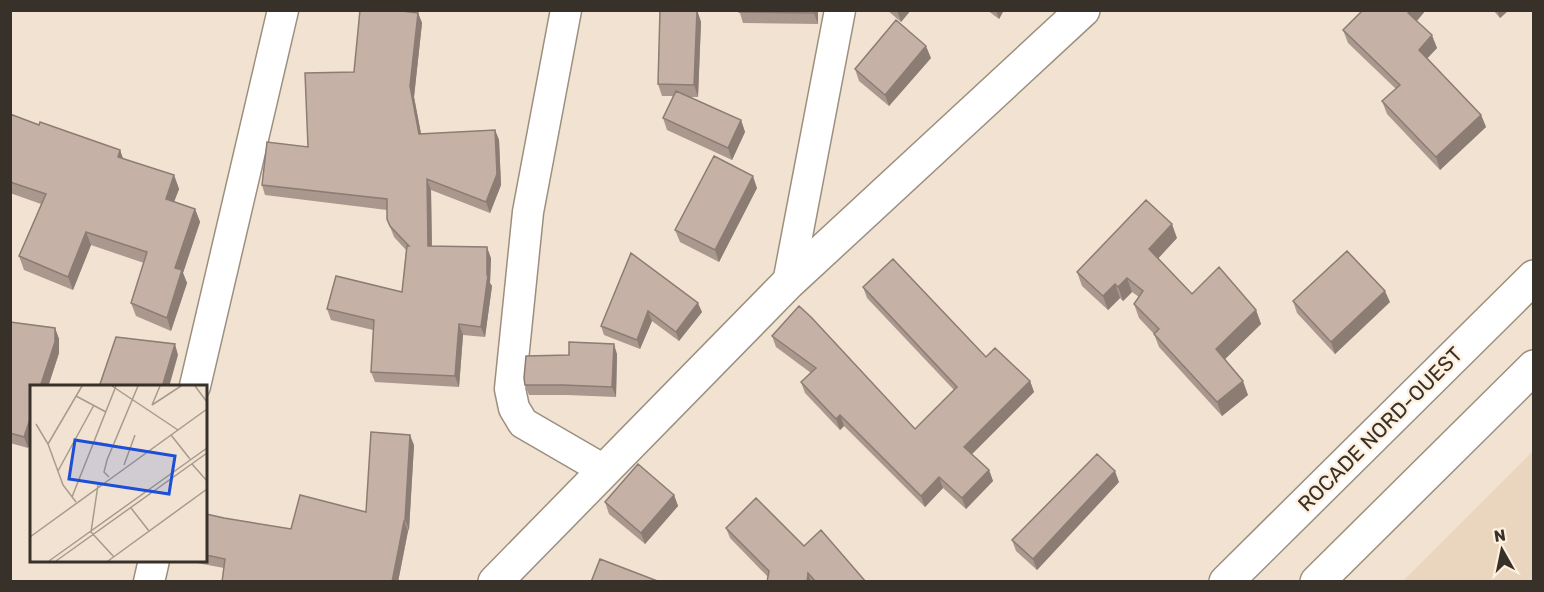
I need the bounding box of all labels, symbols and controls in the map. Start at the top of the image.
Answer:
street label: ROCADE NORD-OUEST [1293,342,1467,516]
inset map [30,385,207,562]
north arrow [1472,520,1532,580]
text: N [1493,525,1507,546]

